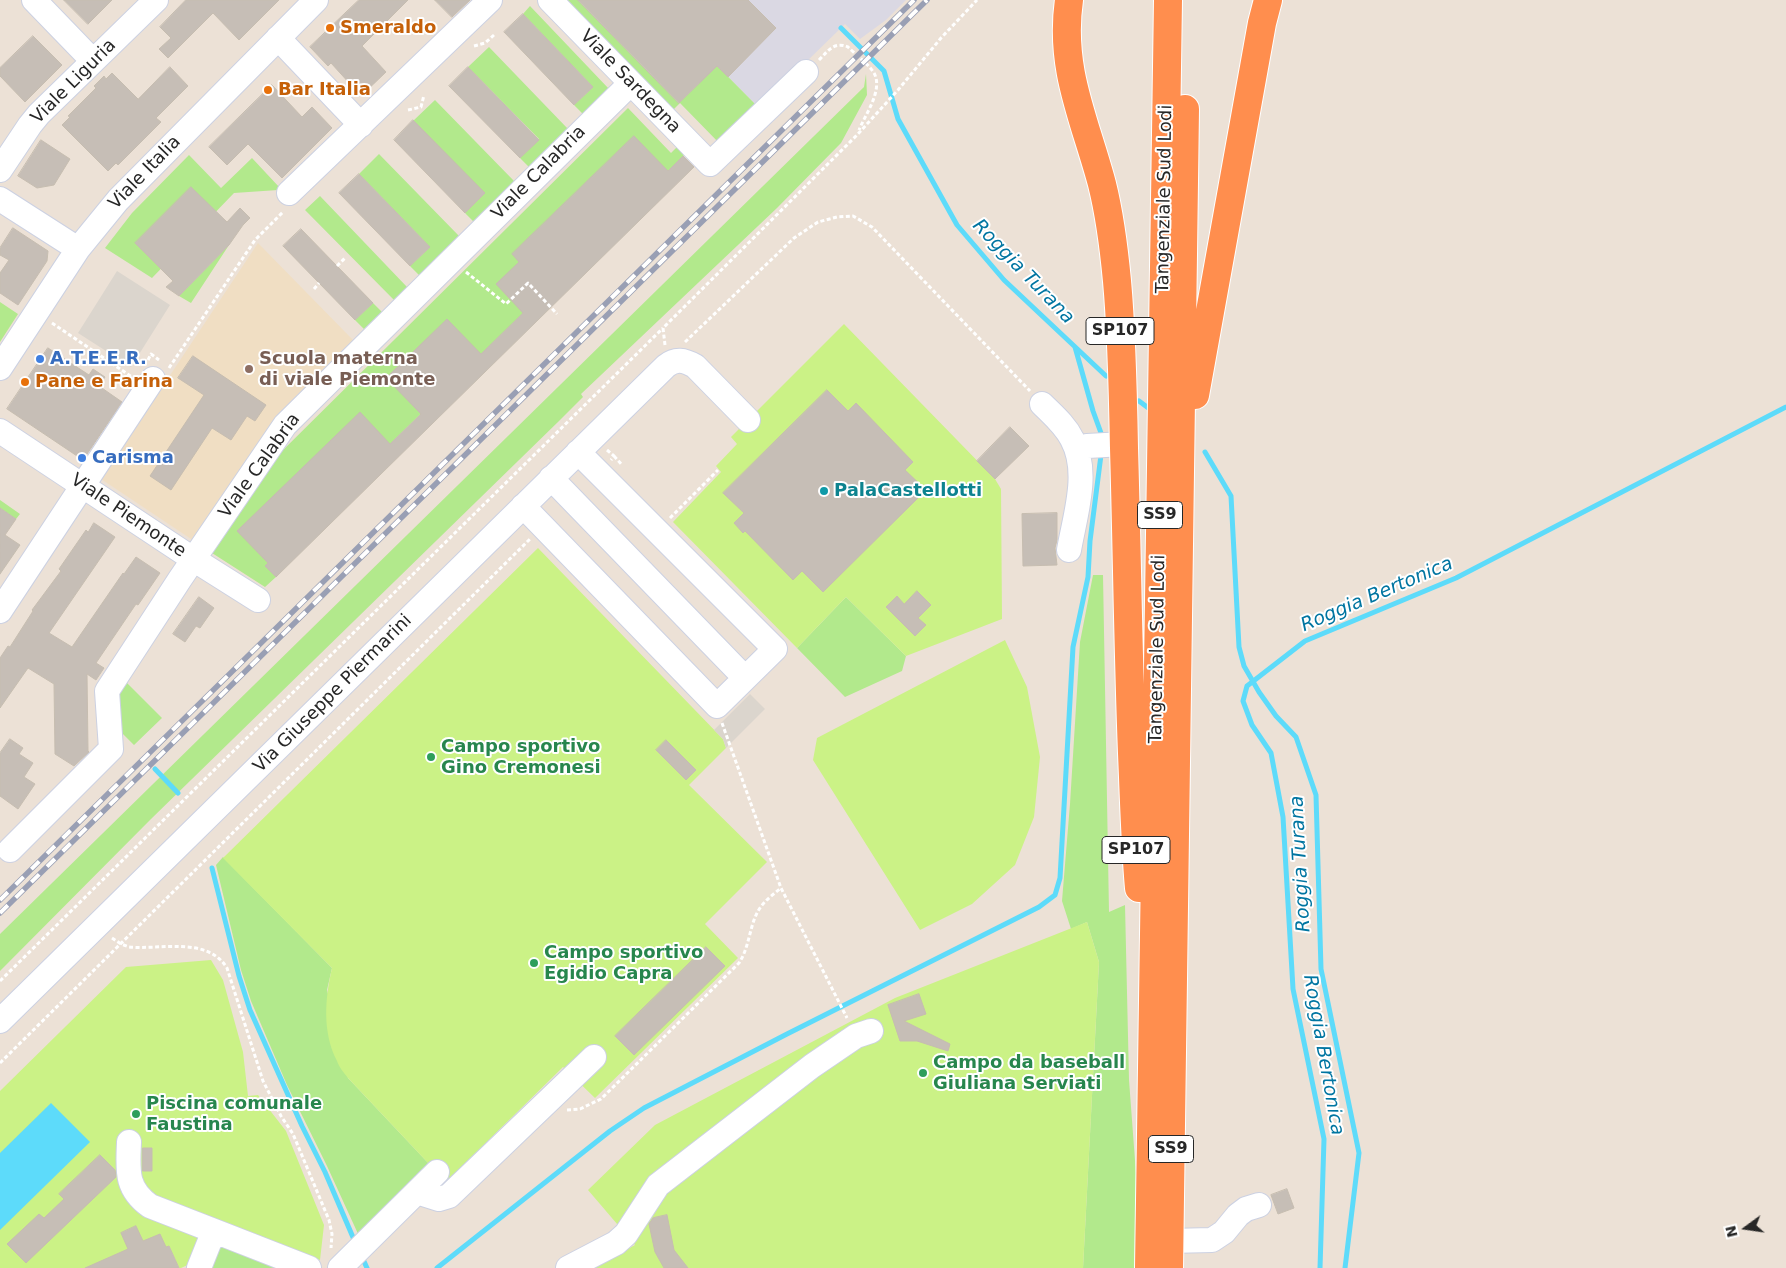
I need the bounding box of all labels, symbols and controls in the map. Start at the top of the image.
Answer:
place label: Smeraldo [340,17,436,39]
marker: Smeraldo [324,22,336,34]
street label: Viale Sardegna [575,26,685,138]
street label: Viale Liguria [27,35,121,129]
place label: Bar Italia [278,79,371,101]
marker: Bar Italia [262,84,274,96]
street label: Tangenziale Sud Lodi [1153,104,1177,294]
street label: Viale Calabria [487,121,591,225]
street label: Viale Italia [105,132,185,214]
water label: Roggia Turana [967,215,1079,329]
road number: SP107 [1086,318,1154,344]
place label: A.T.E.E.R. [50,348,147,370]
place label: Scuola materna di viale Piemonte [259,348,435,390]
marker: A.T.E.E.R. [34,353,46,365]
marker: Scuola materna di viale Piemonte [243,363,255,375]
place label: Pane e Farina [35,371,173,393]
marker: Pane e Farina [19,376,31,388]
street label: Viale Calabria [215,409,305,523]
place label: Carisma [92,447,174,469]
marker: Carisma [76,452,88,464]
street label: Viale Piemonte [66,469,190,563]
place label: PalaCastellotti [834,480,982,502]
marker: PalaCastellotti [818,485,830,497]
road number: SS9 [1138,502,1182,528]
water label: Roggia Bertonica [1298,553,1456,637]
street label: Tangenziale Sud Lodi [1146,554,1170,744]
street label: Via Giuseppe Piermarini [249,610,417,778]
place label: Campo sportivo Gino Cremonesi [441,736,601,779]
marker: Campo sportivo Gino Cremonesi [425,751,437,763]
water label: Roggia Turana [1286,795,1316,933]
road number: SP107 [1102,836,1170,864]
place label: Campo sportivo Egidio Capra [544,942,703,984]
marker: Campo sportivo Egidio Capra [528,957,540,969]
water label: Roggia Bertonica [1298,973,1348,1137]
place label: Campo da baseball Giuliana Serviati [933,1052,1125,1094]
marker: Campo da baseball Giuliana Serviati [917,1067,929,1079]
place label: Piscina comunale Faustina [146,1093,322,1136]
marker: Piscina comunale Faustina [130,1108,142,1120]
road number: SS9 [1148,1136,1194,1162]
north arrow [1721,1203,1771,1253]
text: N [1722,1224,1741,1239]

